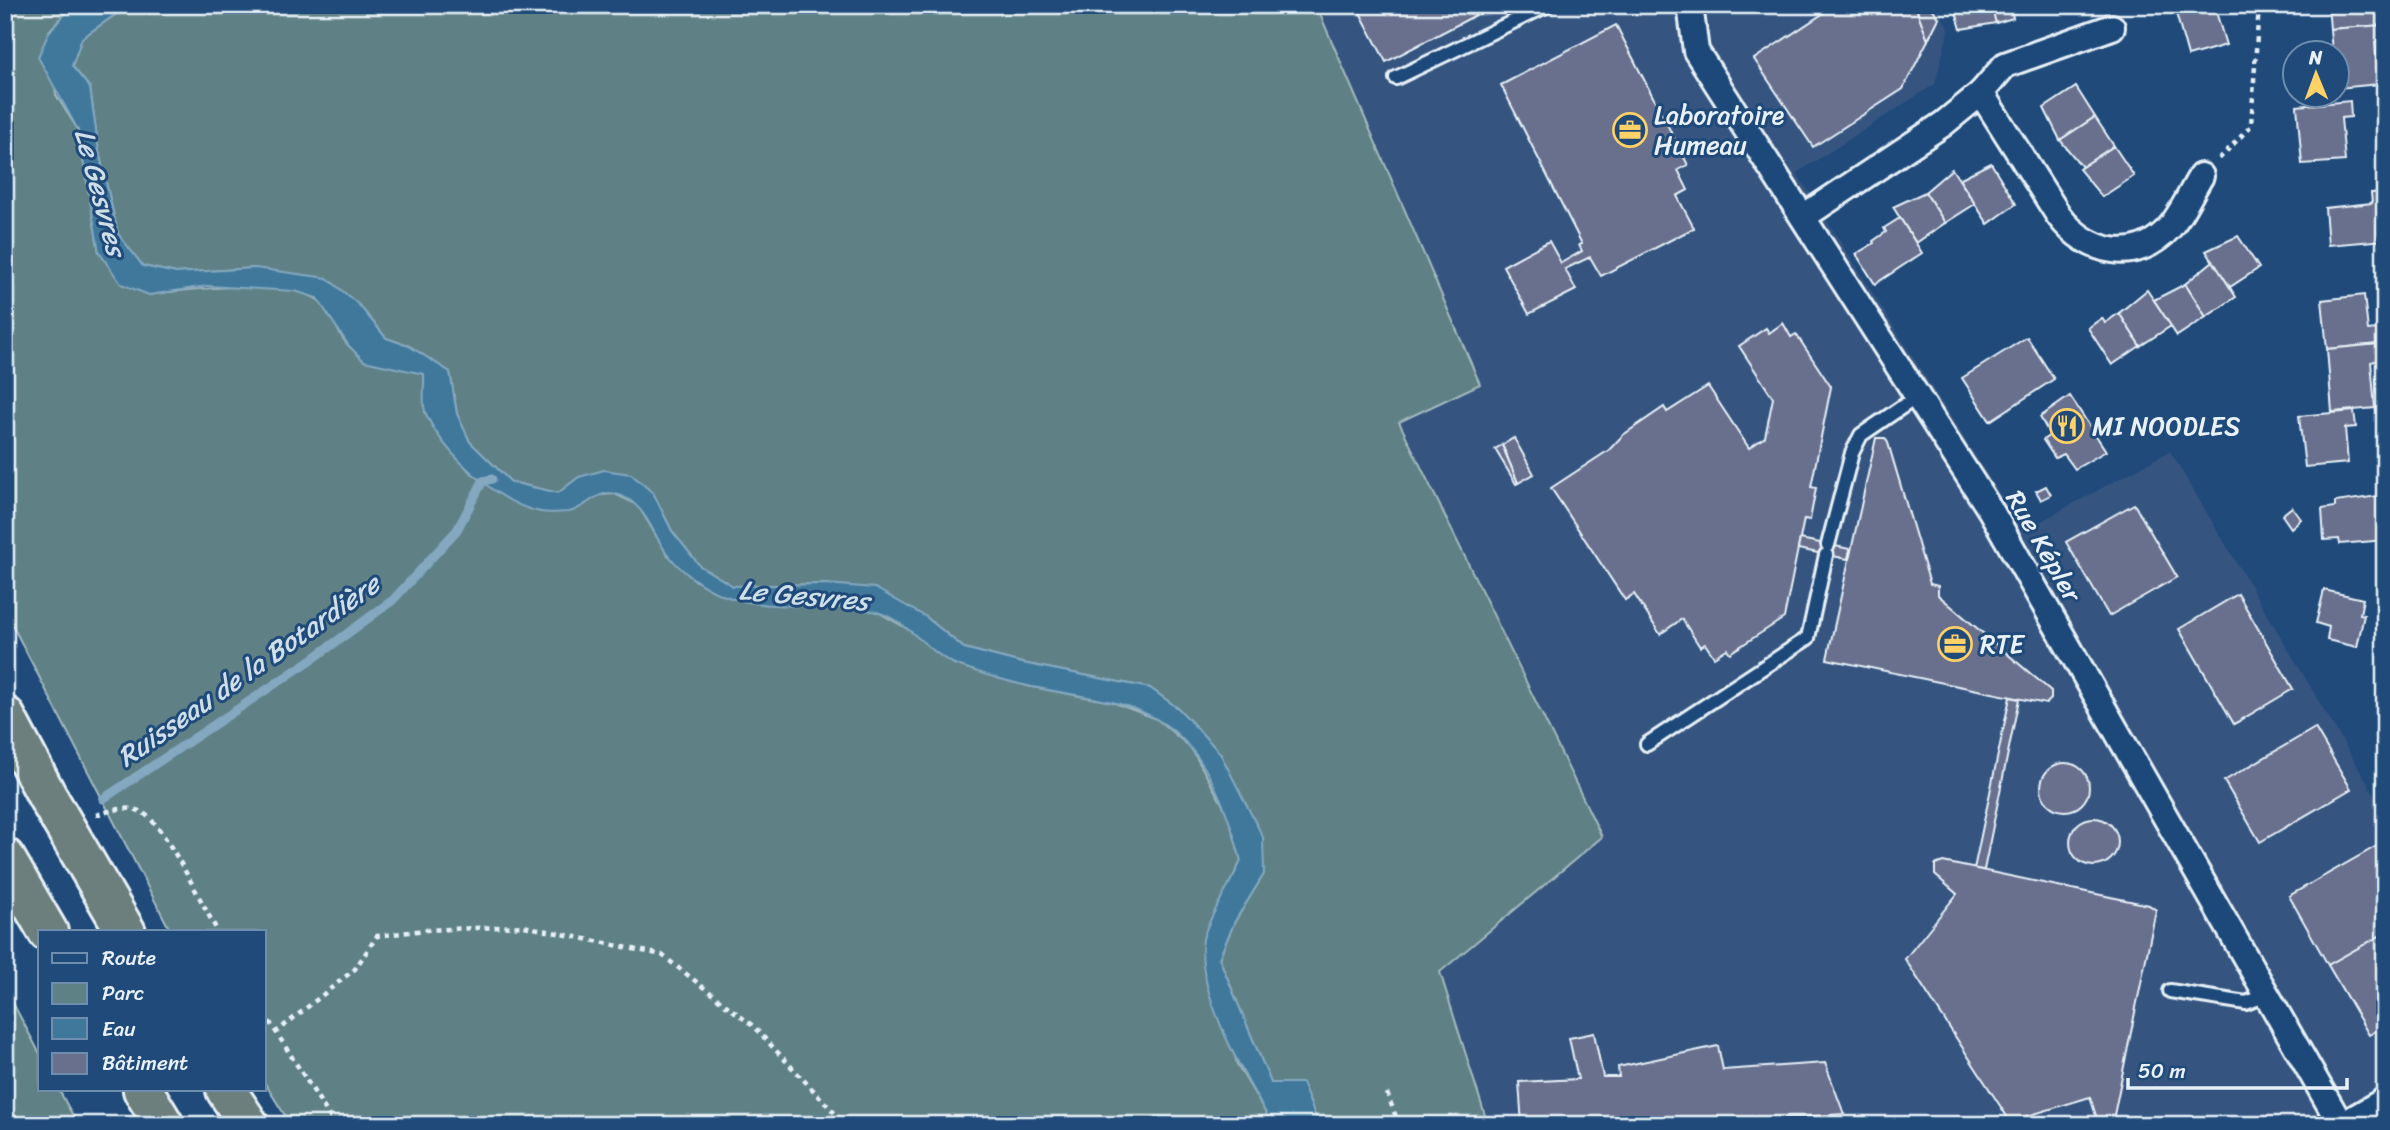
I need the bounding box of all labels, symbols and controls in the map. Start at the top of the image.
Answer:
north arrow [2282,38,2352,108]
text: N [2308,41,2323,74]
place label: Laboratoire Humeau [1654,92,1785,168]
office icon: Laboratoire Humeau [1611,111,1649,149]
water label: Le Gesvres [60,123,142,265]
place label: MI NOODLES [2092,403,2241,449]
restaurant icon: MI NOODLES [2048,407,2086,445]
street label: Rue Képler [1993,481,2095,612]
water label: Ruisseau de la Botardière [106,559,393,780]
water label: Le Gesvres [737,565,875,626]
place label: RTE [1980,621,2026,667]
office icon: RTE [1936,625,1974,663]
legend [38,930,266,1092]
text: Route [102,939,156,977]
text: Parc [102,974,144,1012]
text: Eau [102,1010,136,1048]
text: Bâtiment [102,1044,188,1082]
scale bar [2128,1046,2346,1090]
text: 50 m [2138,1052,2186,1090]

